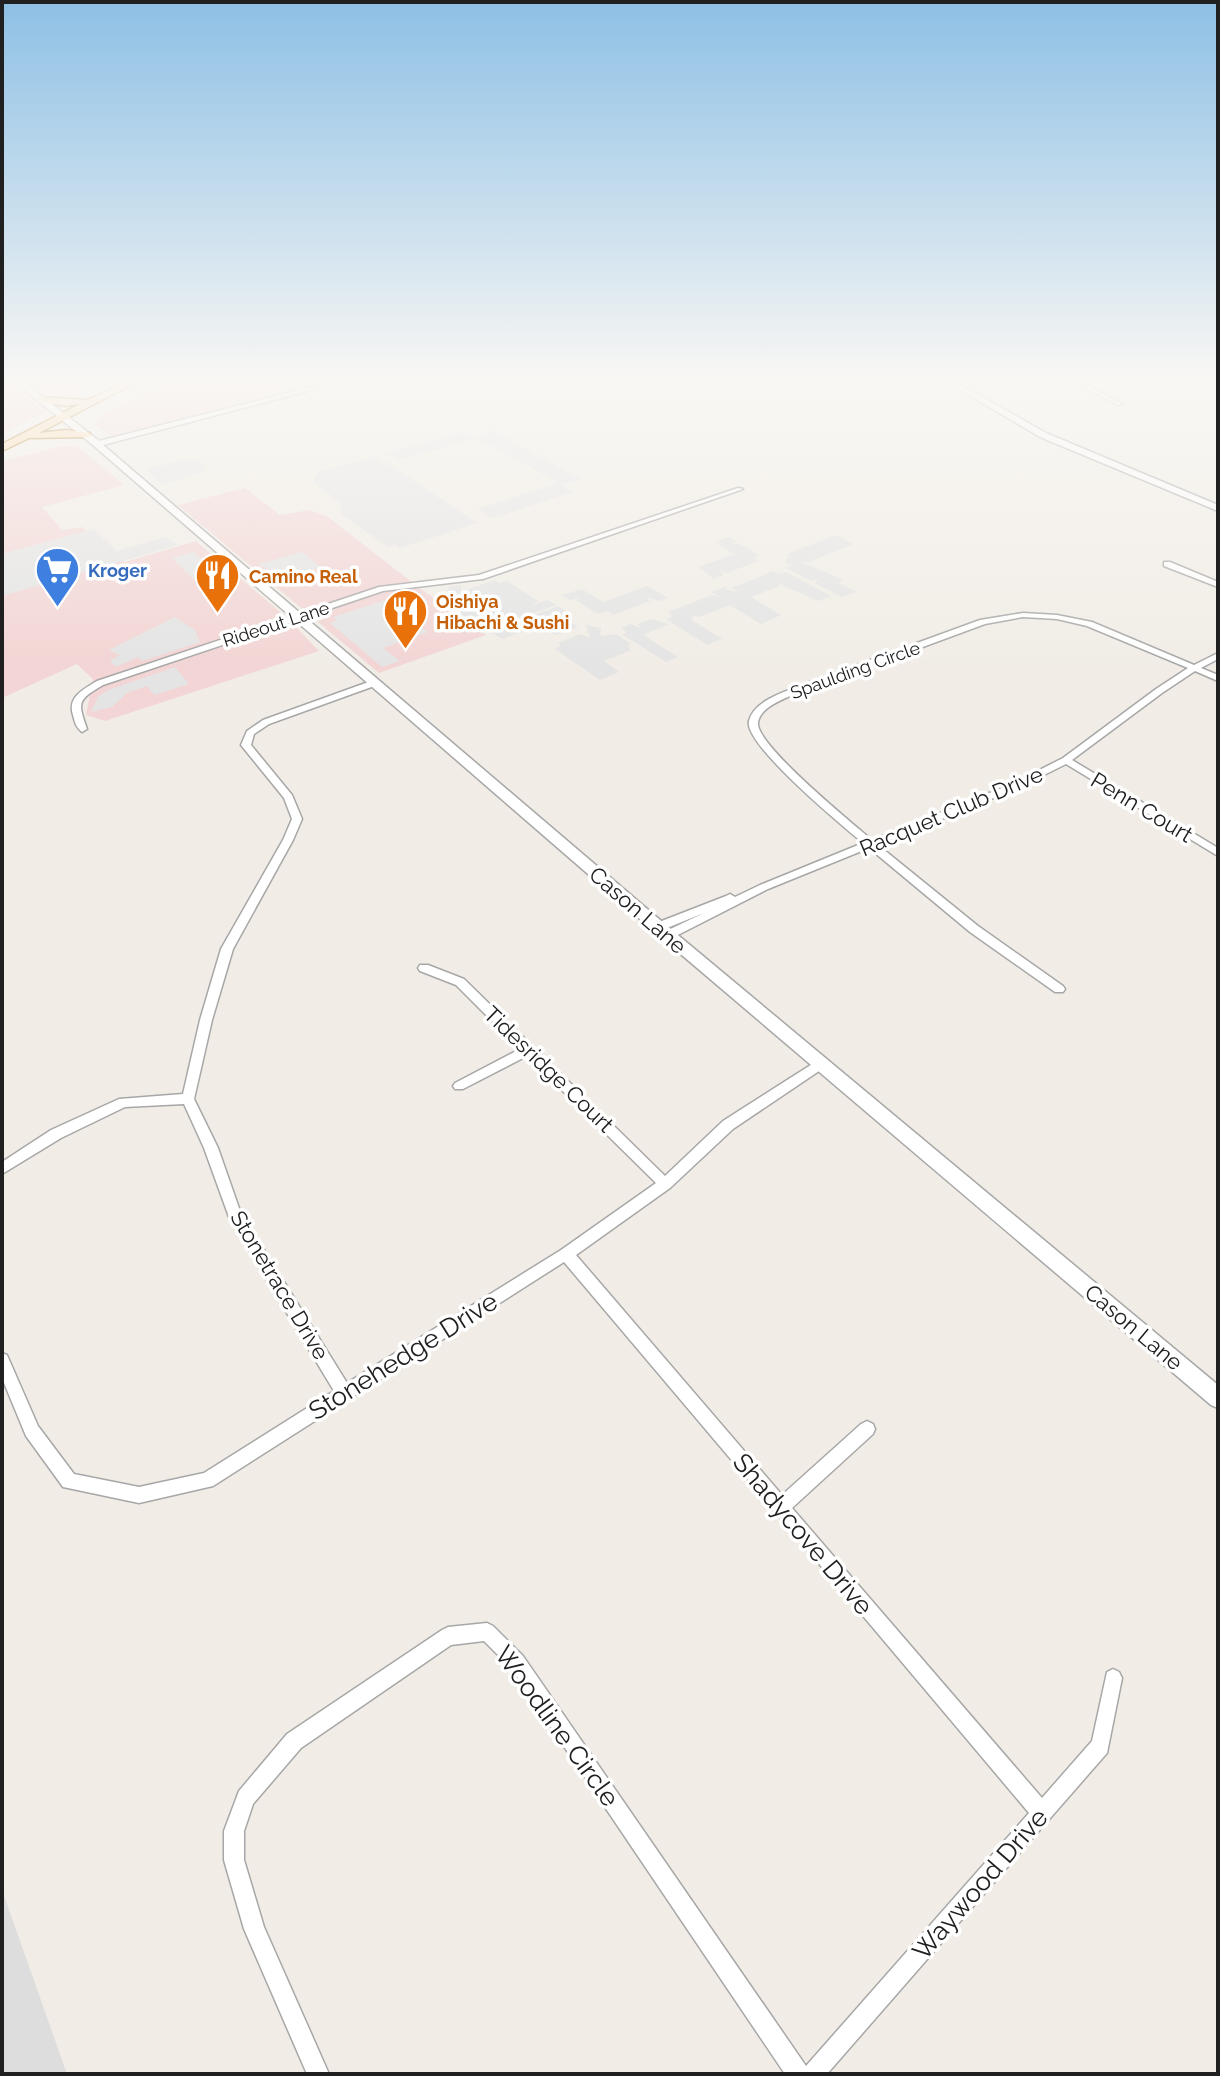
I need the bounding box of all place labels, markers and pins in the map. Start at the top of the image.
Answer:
supermarket icon: Kroger [33,546,81,609]
restaurant icon: Camino Real [194,552,242,615]
place label: Kroger [88,560,147,581]
place label: Camino Real [249,566,358,587]
restaurant icon: Oishiya Hibachi & Sushi [381,587,429,650]
place label: Oishiya Hibachi & Sushi [436,591,569,633]

